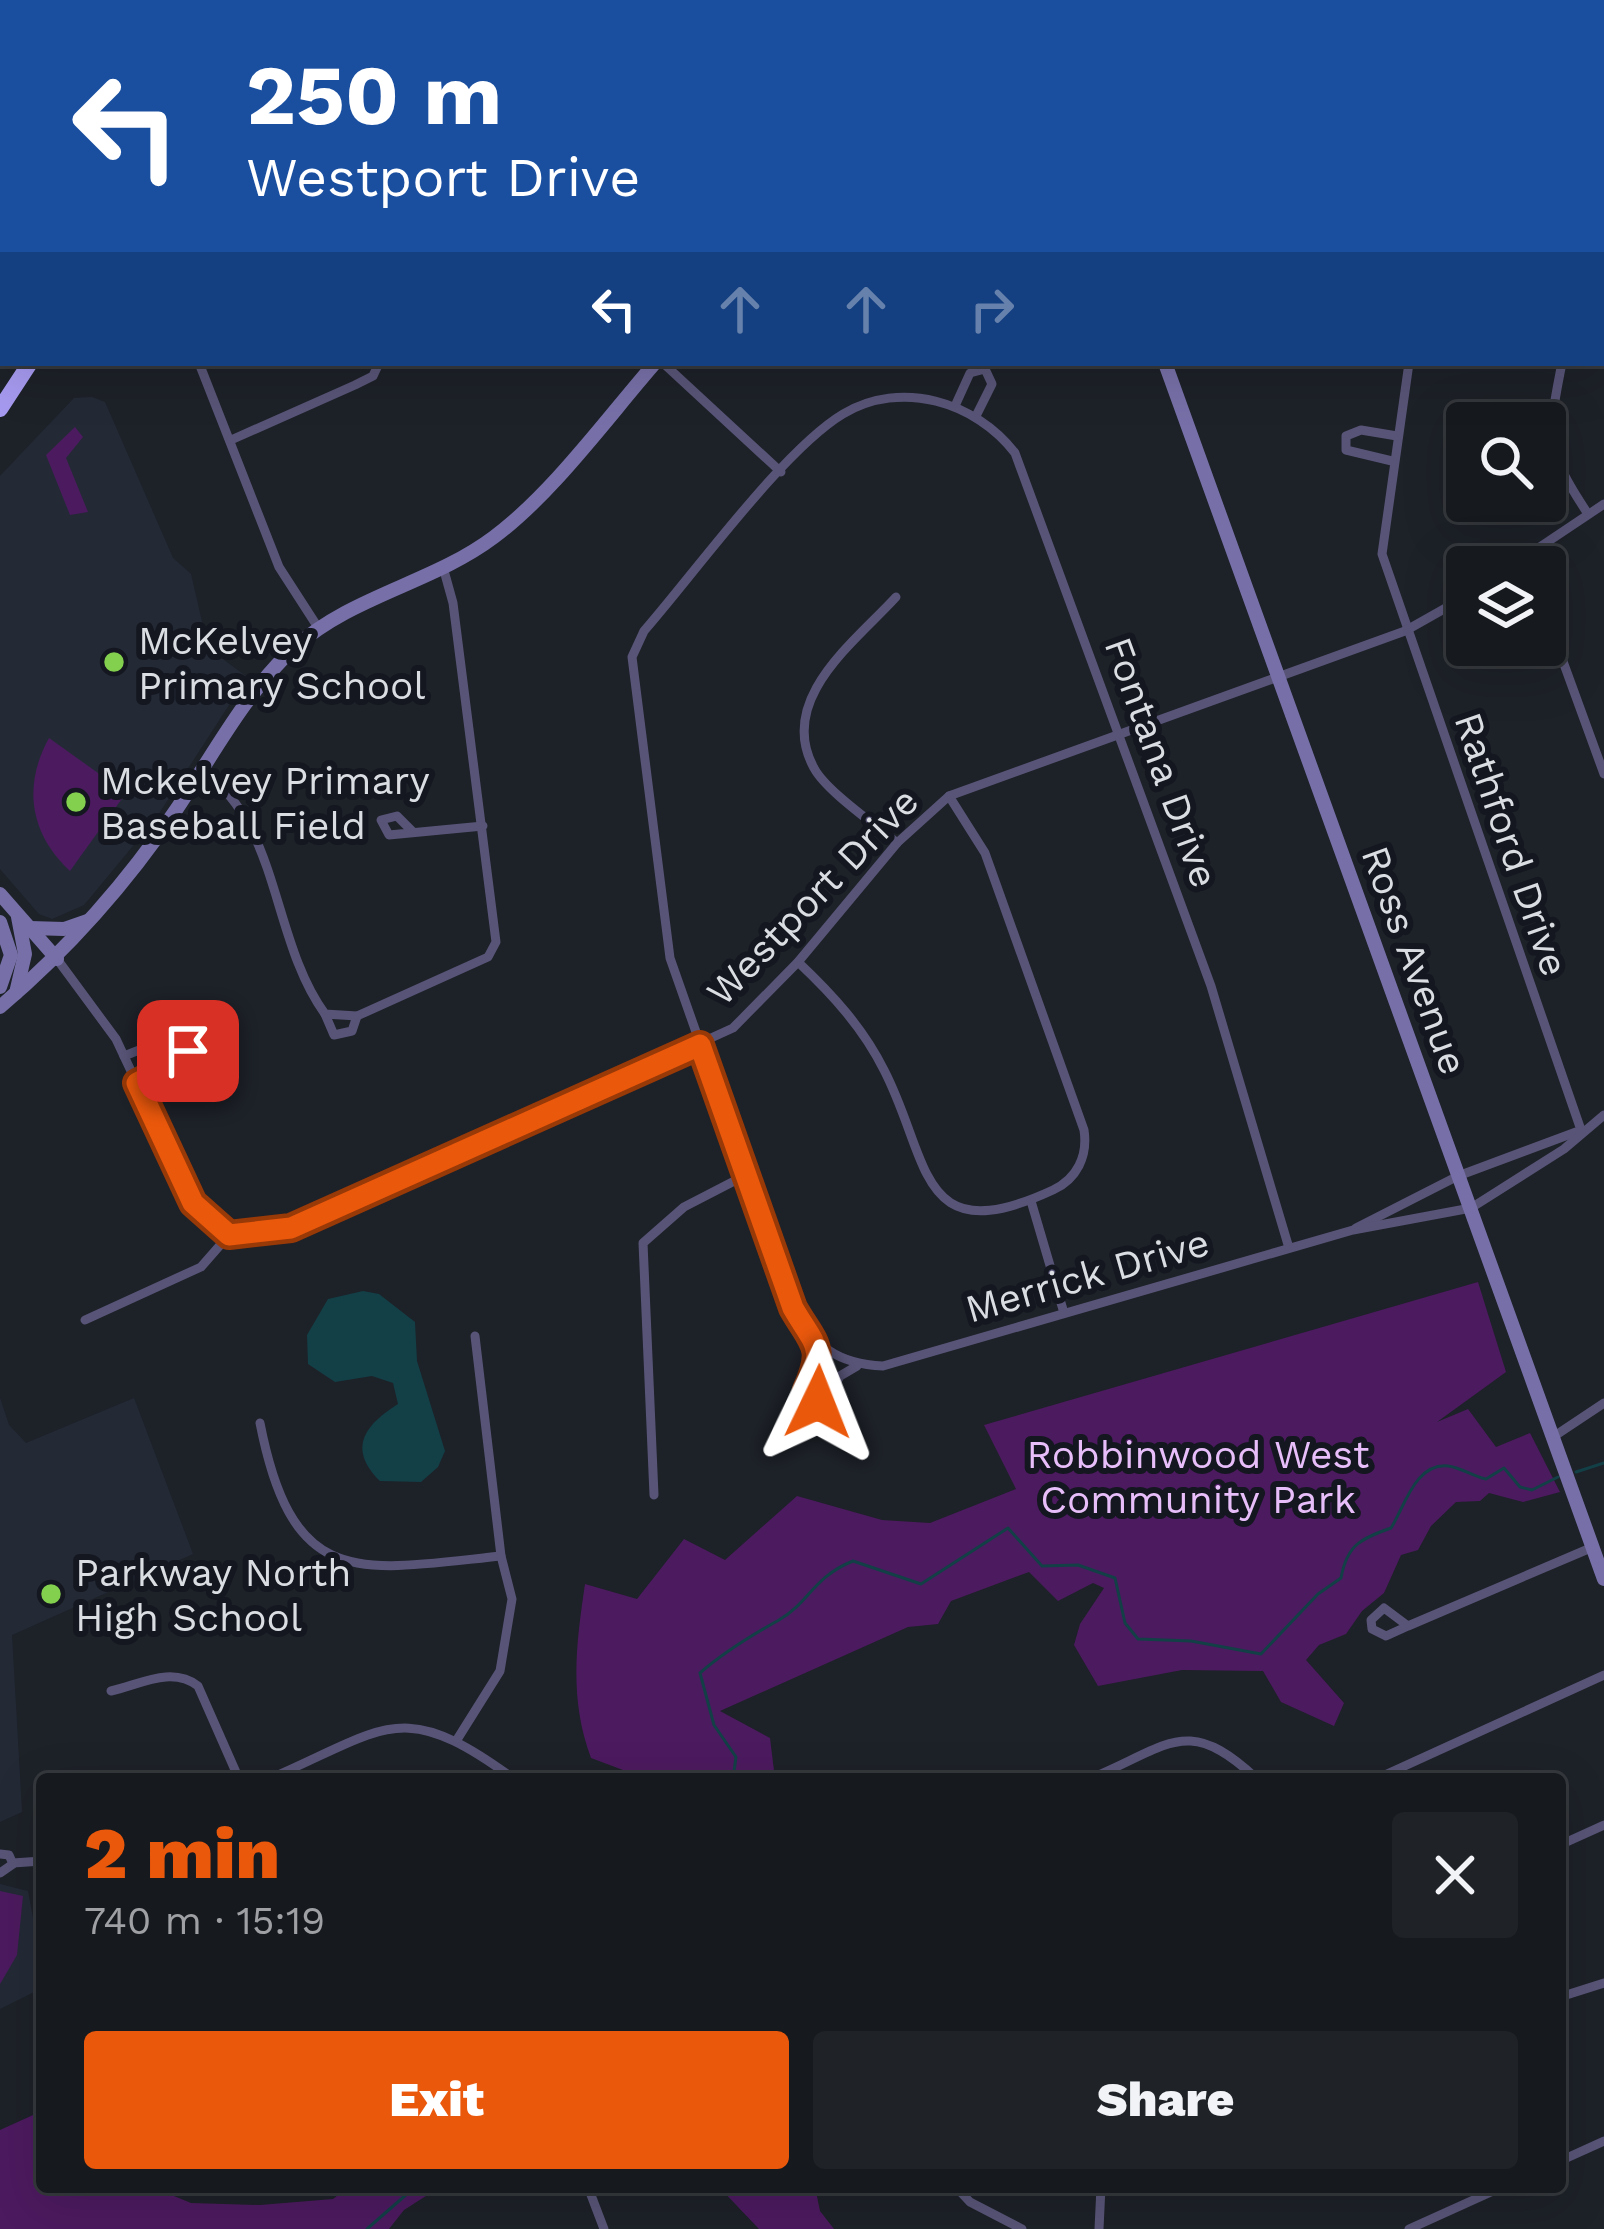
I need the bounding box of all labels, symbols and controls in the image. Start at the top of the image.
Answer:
text: 250 m [246,46,502,144]
icon: left [48,48,204,204]
text: Westport Drive [246,146,640,209]
icon: left [581,276,647,342]
icon: ahead [707,276,773,342]
icon: ahead [833,276,899,342]
icon: right [959,276,1025,342]
map controls [1446,402,1566,666]
button: search [1446,402,1566,522]
button: layers [1446,546,1566,666]
place label: McKelvey Primary School [138,618,425,708]
street label: Fontana Drive [1095,631,1228,893]
marker: McKelvey Primary School [101,649,127,675]
street label: Rathford Drive [1445,707,1578,982]
place label: Mckelvey Primary Baseball Field [100,758,430,848]
street label: Westport Drive [697,778,927,1014]
marker: Mckelvey Primary Baseball Field [63,789,89,815]
street label: Ross Avenue [1352,840,1477,1080]
pin [137,1000,239,1102]
icon: arrive [155,1018,221,1084]
street label: Merrick Drive [960,1219,1214,1332]
position arrow [755,1339,881,1465]
park label: Robbinwood West Community Park [1027,1432,1369,1522]
place label: Parkway North High School [75,1550,351,1640]
marker: Parkway North High School [38,1581,64,1607]
text: 2 min [84,1811,280,1895]
button: close [1392,1812,1518,1938]
text: 740 m · 15:19 [84,1898,325,1943]
button: Exit [84,2031,789,2169]
button: Share [813,2031,1518,2169]

